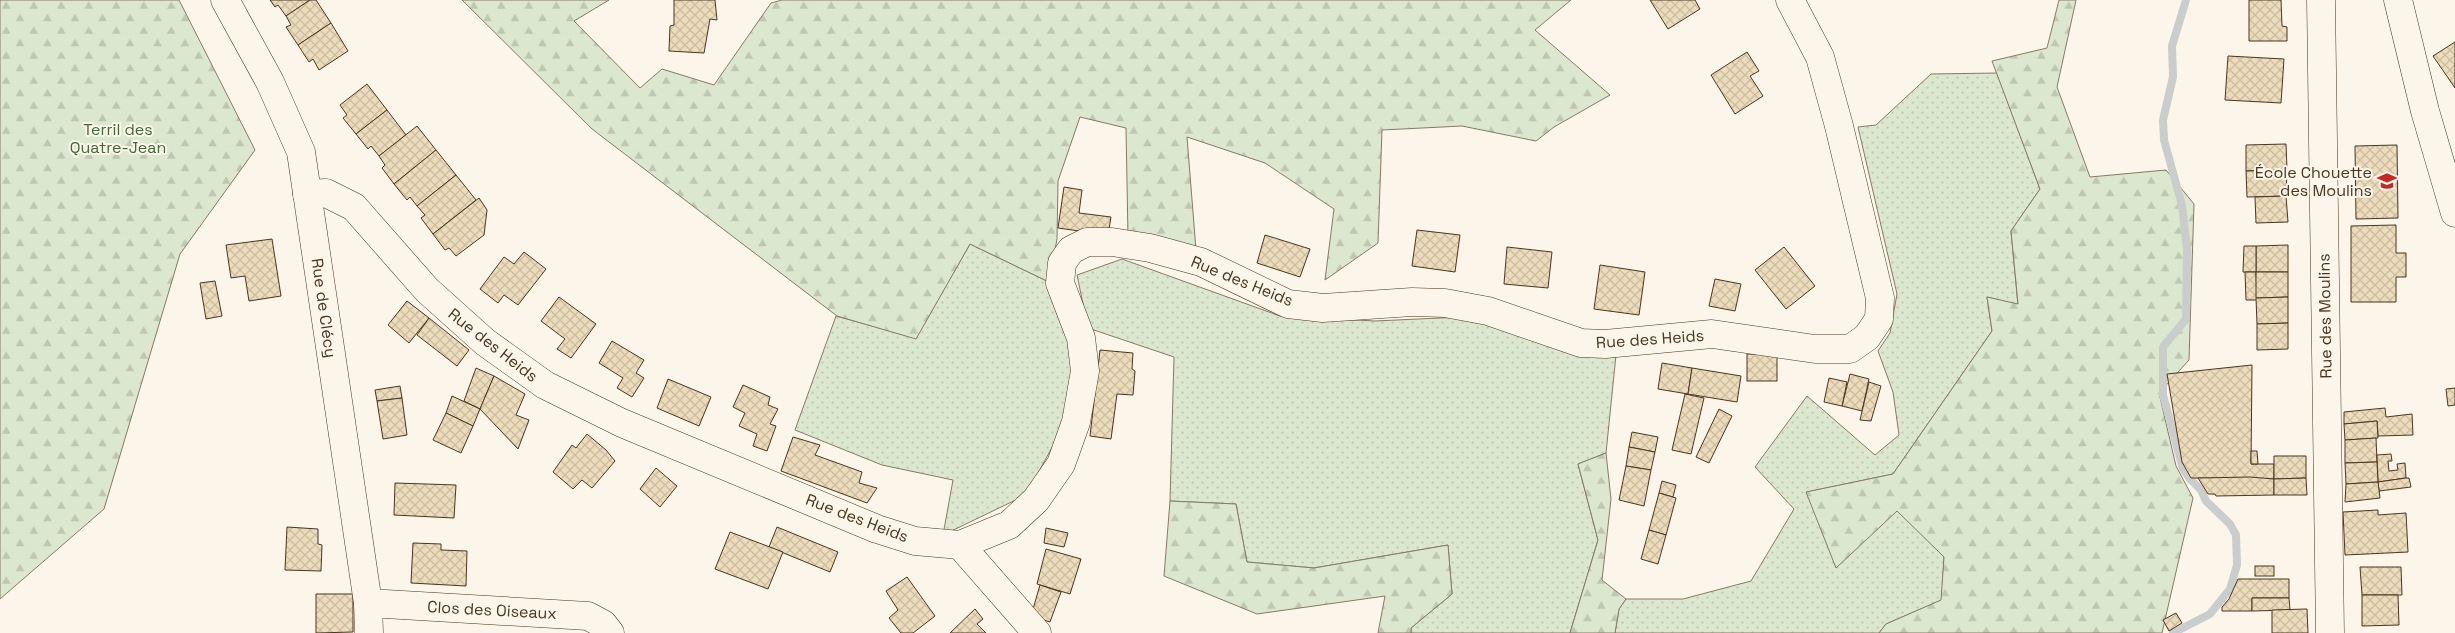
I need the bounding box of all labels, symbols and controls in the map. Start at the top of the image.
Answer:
park label: Terril des Quatre-Jean [70,119,166,158]
place label: École Chouette des Moulins [2255,162,2372,201]
school or university icon: École Chouette des Moulins [2376,170,2398,192]
street label: Rue des Heids [1188,251,1296,311]
street label: Rue des Moulins [2313,253,2337,379]
street label: Rue de Clécy [307,257,341,359]
street label: Rue des Heids [444,303,542,387]
street label: Rue des Heids [1595,325,1705,353]
street label: Rue des Heids [803,489,911,547]
street label: Clos des Oiseaux [427,596,557,624]

